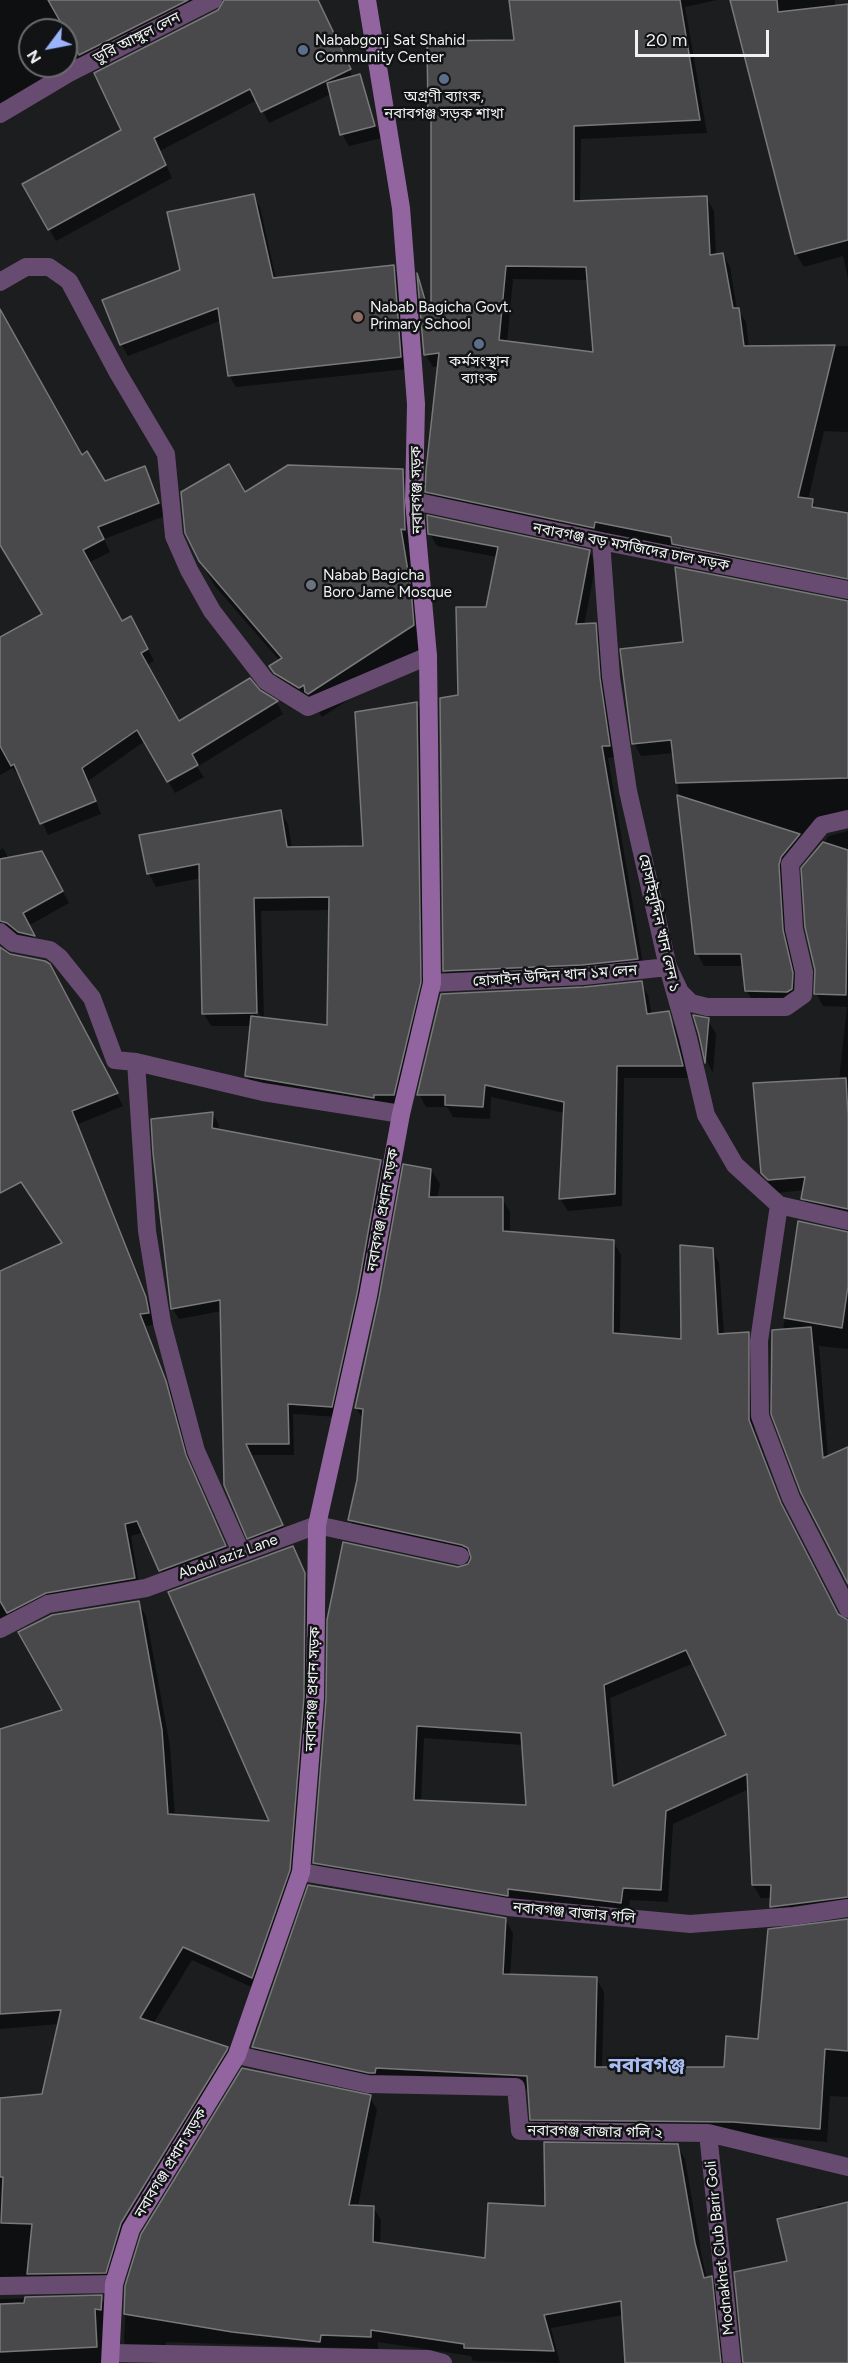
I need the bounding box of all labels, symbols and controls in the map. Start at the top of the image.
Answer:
street label: ডুরি আঙ্গুল লেন [91,8,183,68]
north arrow [18,18,78,78]
scale bar [638,18,772,56]
text: 20 m [646,29,687,51]
place label: Nababgonj Sat Shahid Community Center [315,32,465,67]
marker: Nababgonj Sat Shahid Community Center [296,43,310,57]
text: N [23,46,45,67]
marker: অগ্রণী ব্যাংক, নবাবগঞ্জ সড়ক শাখা [437,72,451,86]
place label: অগ্রণী ব্যাংক, নবাবগঞ্জ সড়ক শাখা [384,88,504,123]
place label: Nabab Bagicha Govt. Primary School [370,299,512,334]
marker: Nabab Bagicha Govt. Primary School [351,310,365,324]
marker: কর্মসংস্থান ব্যাংক [472,337,486,351]
place label: কর্মসংস্থান ব্যাংক [449,353,509,388]
street label: নবাবগঞ্জ সড়ক [407,446,427,534]
street label: নবাবগঞ্জ বড় মসজিদের ঢাল সড়ক [531,519,731,575]
place label: Nabab Bagicha Boro Jame Mosque [323,567,452,602]
marker: Nabab Bagicha Boro Jame Mosque [304,578,318,592]
street label: হোসাইনুদ্দিন খান লেন ১ [634,852,684,994]
street label: হোসাইন উদ্দিন খান ১ম লেন [472,961,638,991]
street label: নবাবগঞ্জ প্রধান সড়ক [363,1147,403,1273]
street label: Abdul aziz Lane [176,1531,280,1583]
street label: নবাবগঞ্জ প্রধান সড়ক [302,1626,324,1752]
street label: নবাবগঞ্জ বাজার গলি [512,1899,636,1927]
district label: নবাবগঞ্জ [609,2053,685,2079]
street label: নবাবগঞ্জ প্রধান সড়ক [131,2105,211,2221]
street label: নবাবগঞ্জ বাজার গলি ২ [527,2122,663,2142]
street label: Modnakhet Club Barir Goli [702,2160,738,2336]

